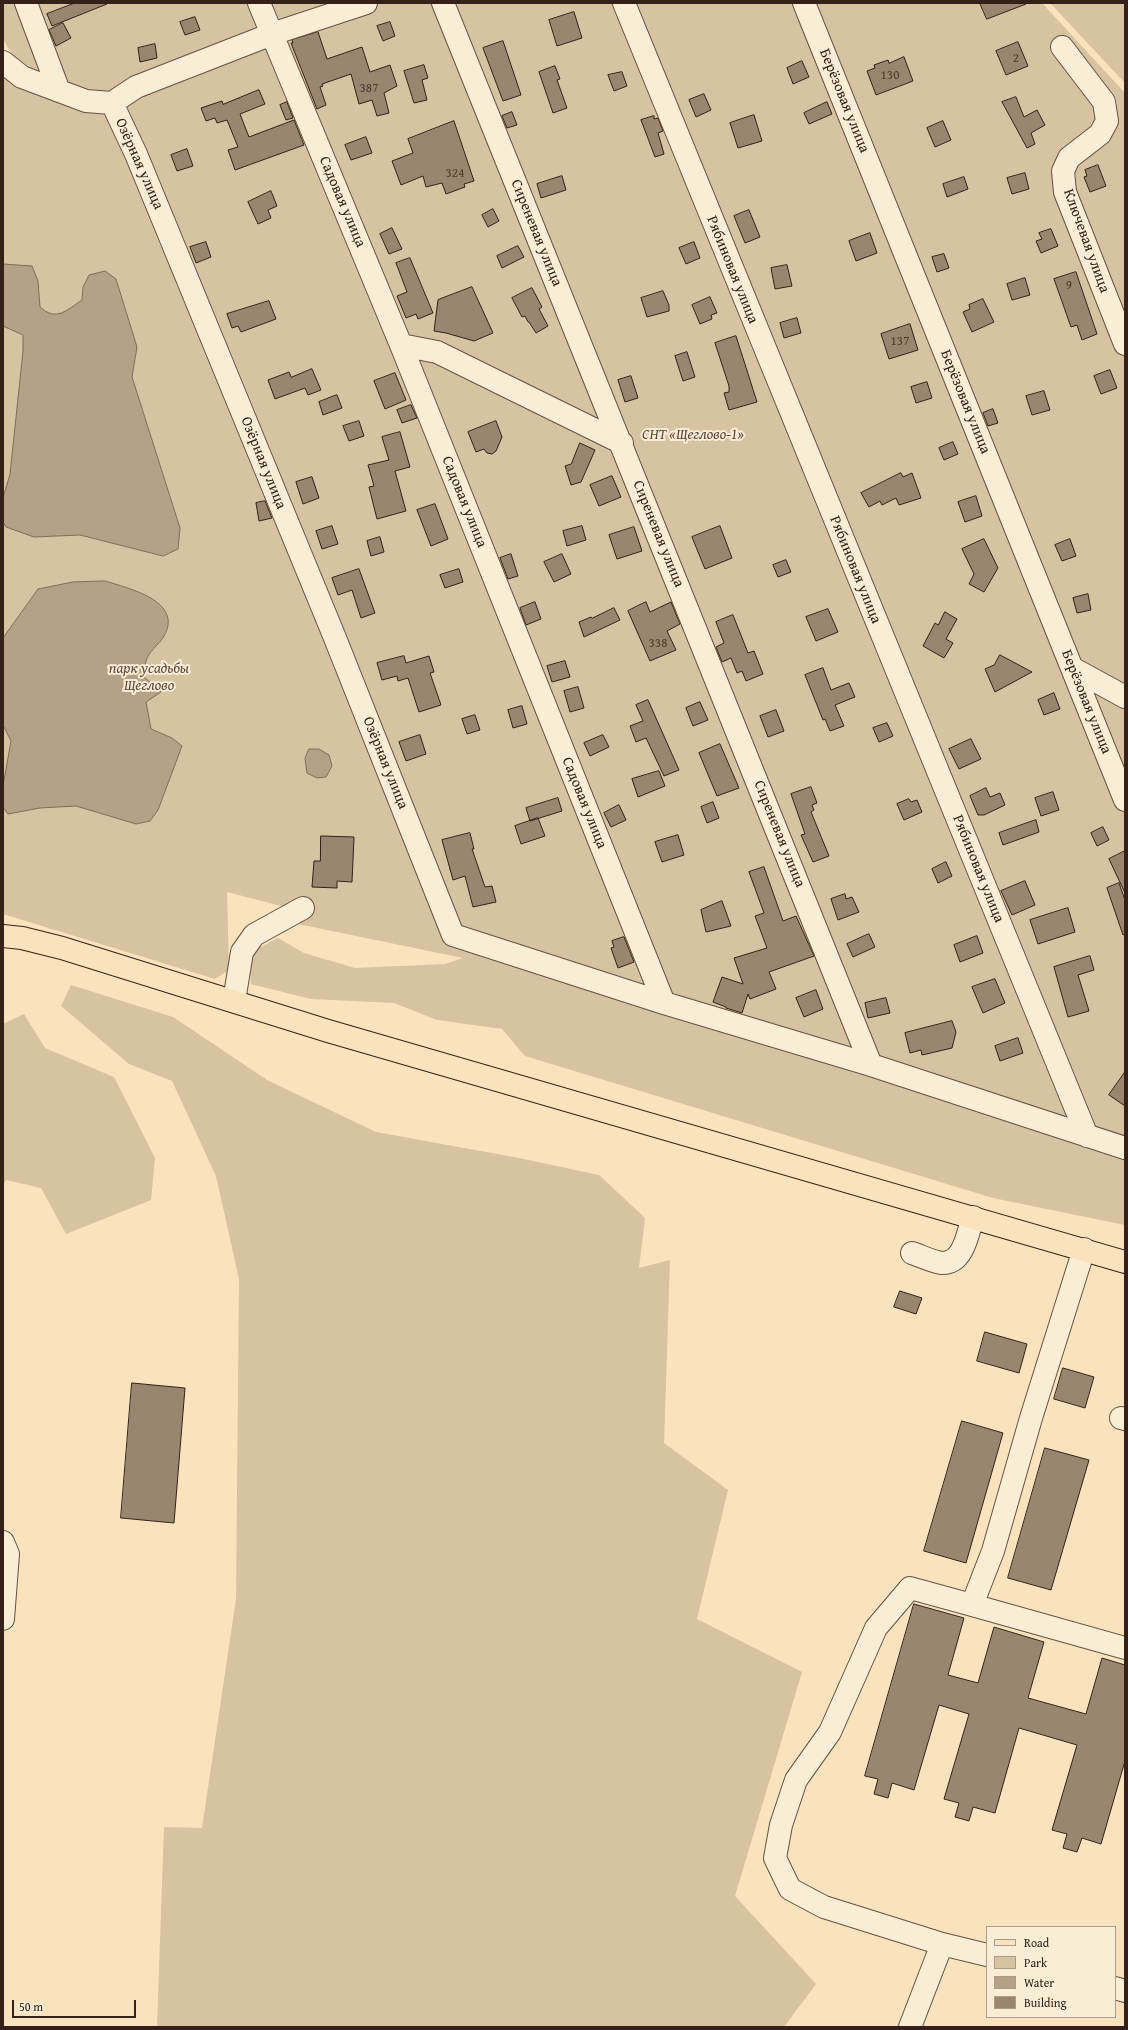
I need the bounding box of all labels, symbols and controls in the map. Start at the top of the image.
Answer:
street label: Берёзовая улица [815,46,873,156]
house number: 2 [1013,51,1019,67]
house number: 130 [881,68,899,84]
house number: 387 [360,81,378,97]
street label: Озёрная улица [111,116,167,212]
street label: Садовая улица [315,154,369,250]
house number: 324 [446,166,464,182]
street label: Сиреневая улица [506,177,566,289]
street label: Ключевая улица [1059,187,1113,295]
street label: Рябиновая улица [702,214,762,326]
house number: 9 [1066,278,1072,294]
house number: 137 [891,334,909,350]
street label: Берёзовая улица [936,347,994,457]
street label: Озёрная улица [236,414,290,512]
park label: СНТ «Щеглово-1» [642,426,744,444]
street label: Садовая улица [437,454,491,550]
street label: Сиреневая улица [628,478,688,590]
street label: Рябиновая улица [825,514,885,626]
house number: 338 [649,636,667,652]
street label: Берёзовая улица [1057,647,1115,757]
park label: парк усадьбы Щеглово [109,660,189,695]
street label: Озёрная улица [358,714,412,812]
street label: Садовая улица [557,755,611,851]
street label: Сиреневая улица [749,778,809,890]
street label: Рябиновая улица [948,813,1008,925]
legend [986,1926,1116,2018]
text: Road [1024,1934,1049,1951]
text: Park [1024,1954,1047,1971]
text: Water [1024,1974,1054,1991]
scale bar [14,1992,138,2018]
text: Building [1024,1994,1067,2011]
text: 50 m [19,1998,43,2015]

